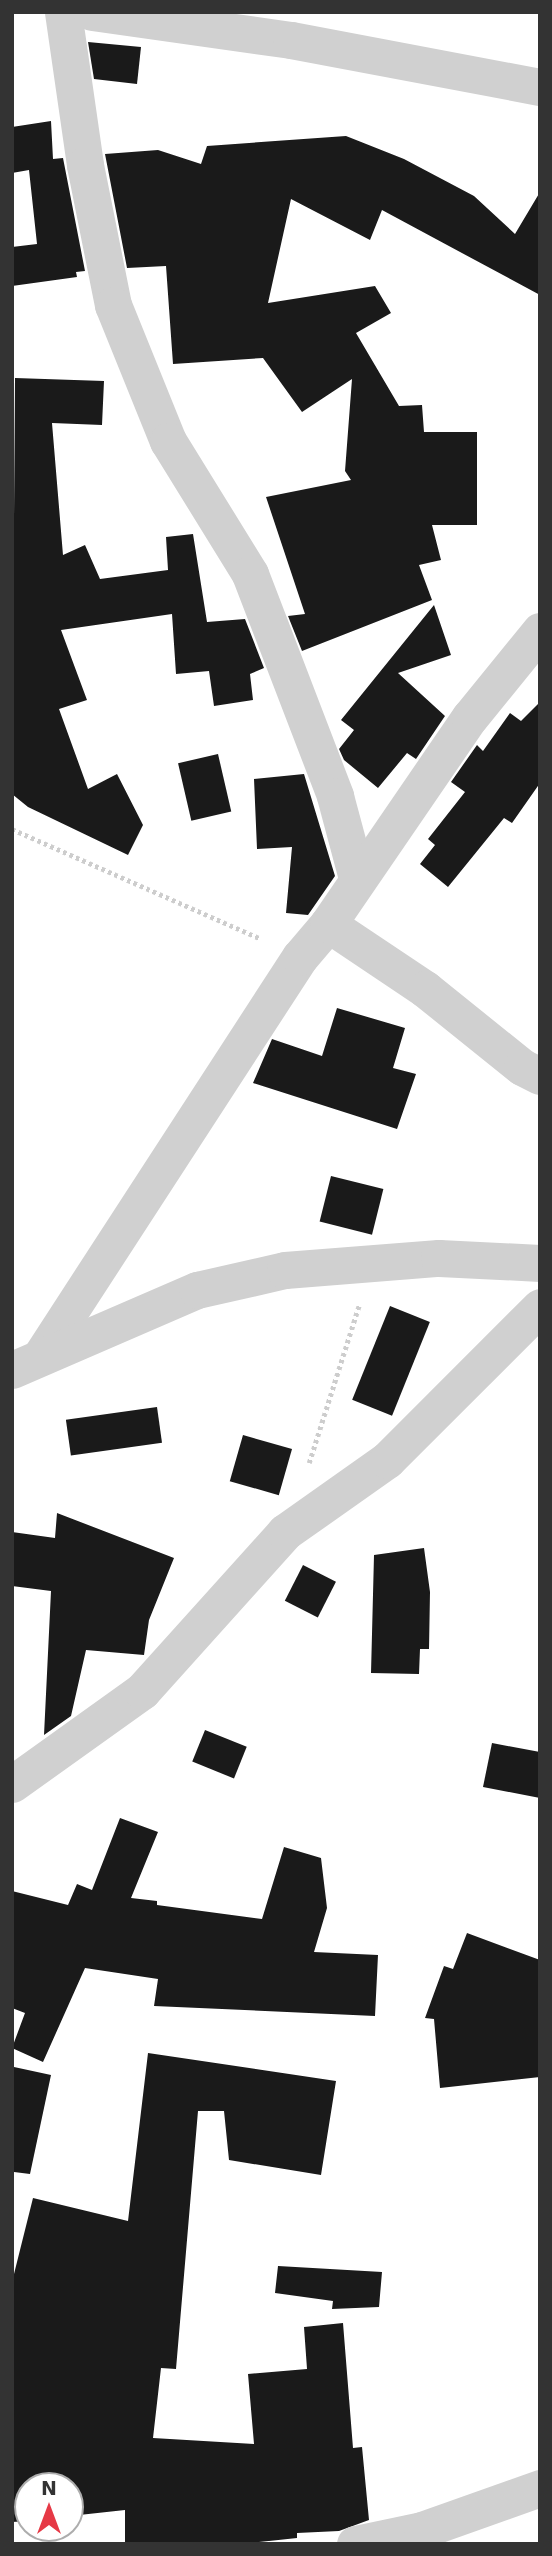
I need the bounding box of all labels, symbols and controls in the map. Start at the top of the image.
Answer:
north arrow [14,2472,84,2542]
text: N [41,2477,57,2499]

